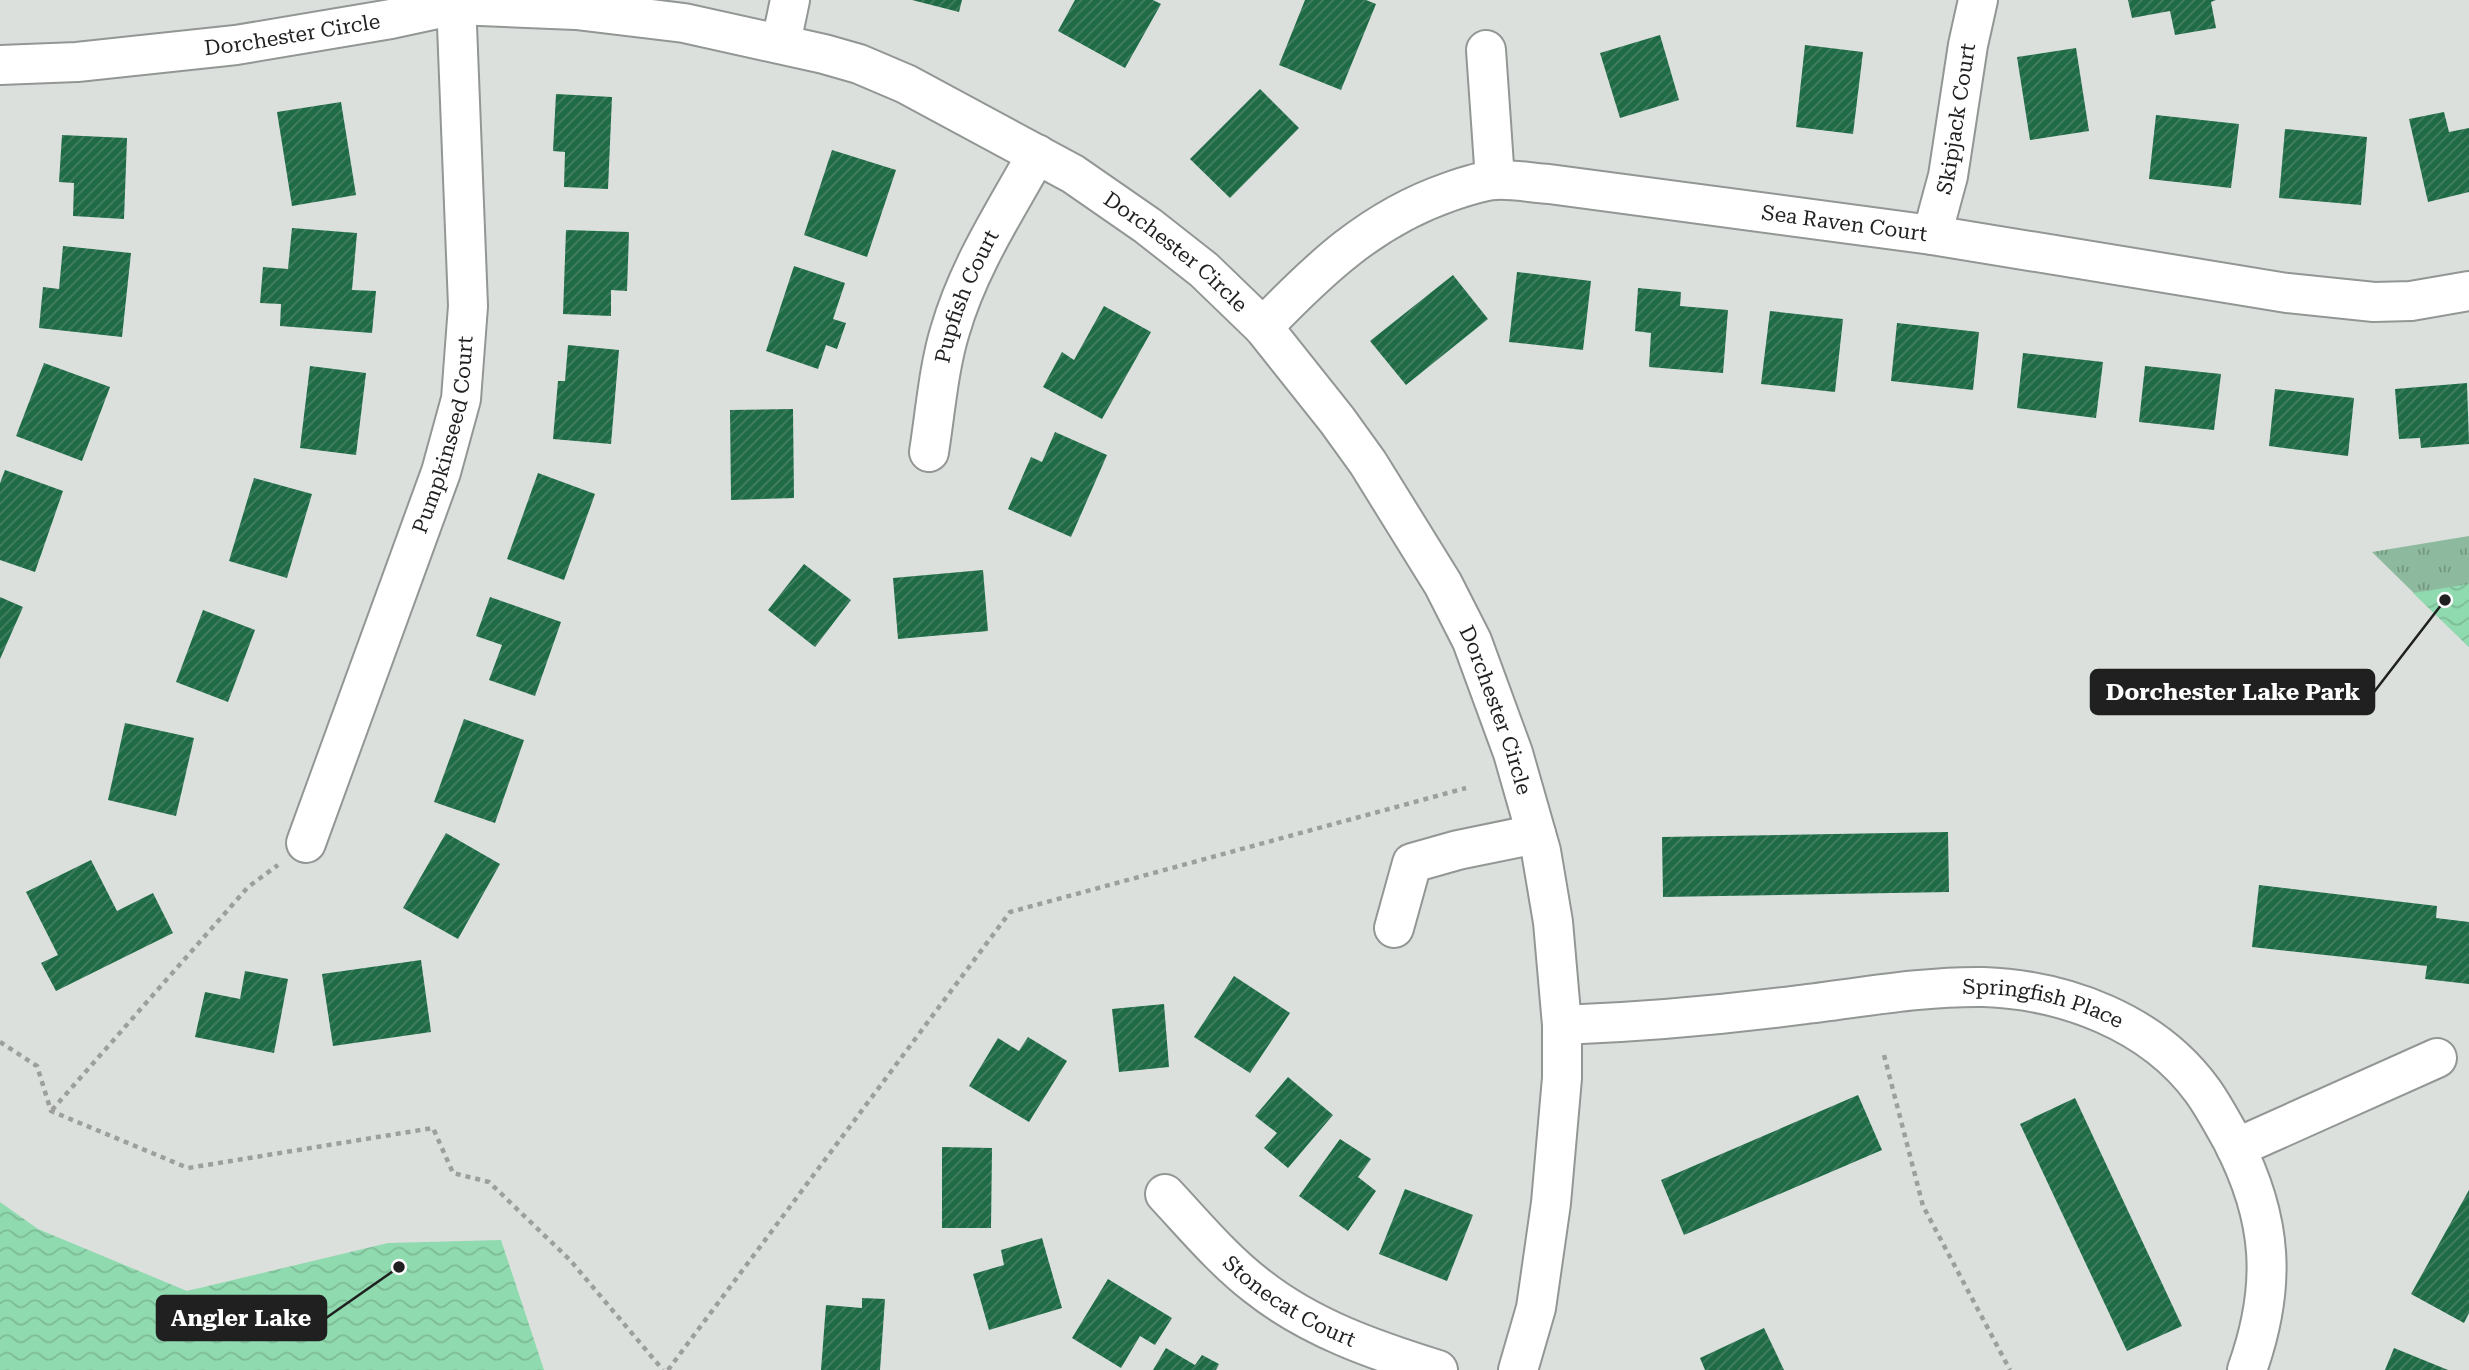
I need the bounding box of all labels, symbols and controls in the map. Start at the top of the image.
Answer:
street label: Dorchester Circle [203,9,382,60]
street label: Skipjack Court [1932,41,1980,197]
street label: Dorchester Circle [1099,187,1252,317]
street label: Sea Raven Court [1760,200,1929,246]
street label: Pupfish Court [930,225,1004,365]
street label: Pumpkinseed Court [408,335,478,537]
street label: Dorchester Circle [1454,622,1536,798]
callout: Dorchester Lake Park [2091,670,2374,714]
text: Dorchester Lake Park [2106,679,2360,706]
street label: Springfish Place [1962,975,2127,1033]
street label: Stonecat Court [1218,1251,1359,1352]
callout: Angler Lake [157,1296,326,1340]
text: Angler Lake [171,1305,311,1332]

